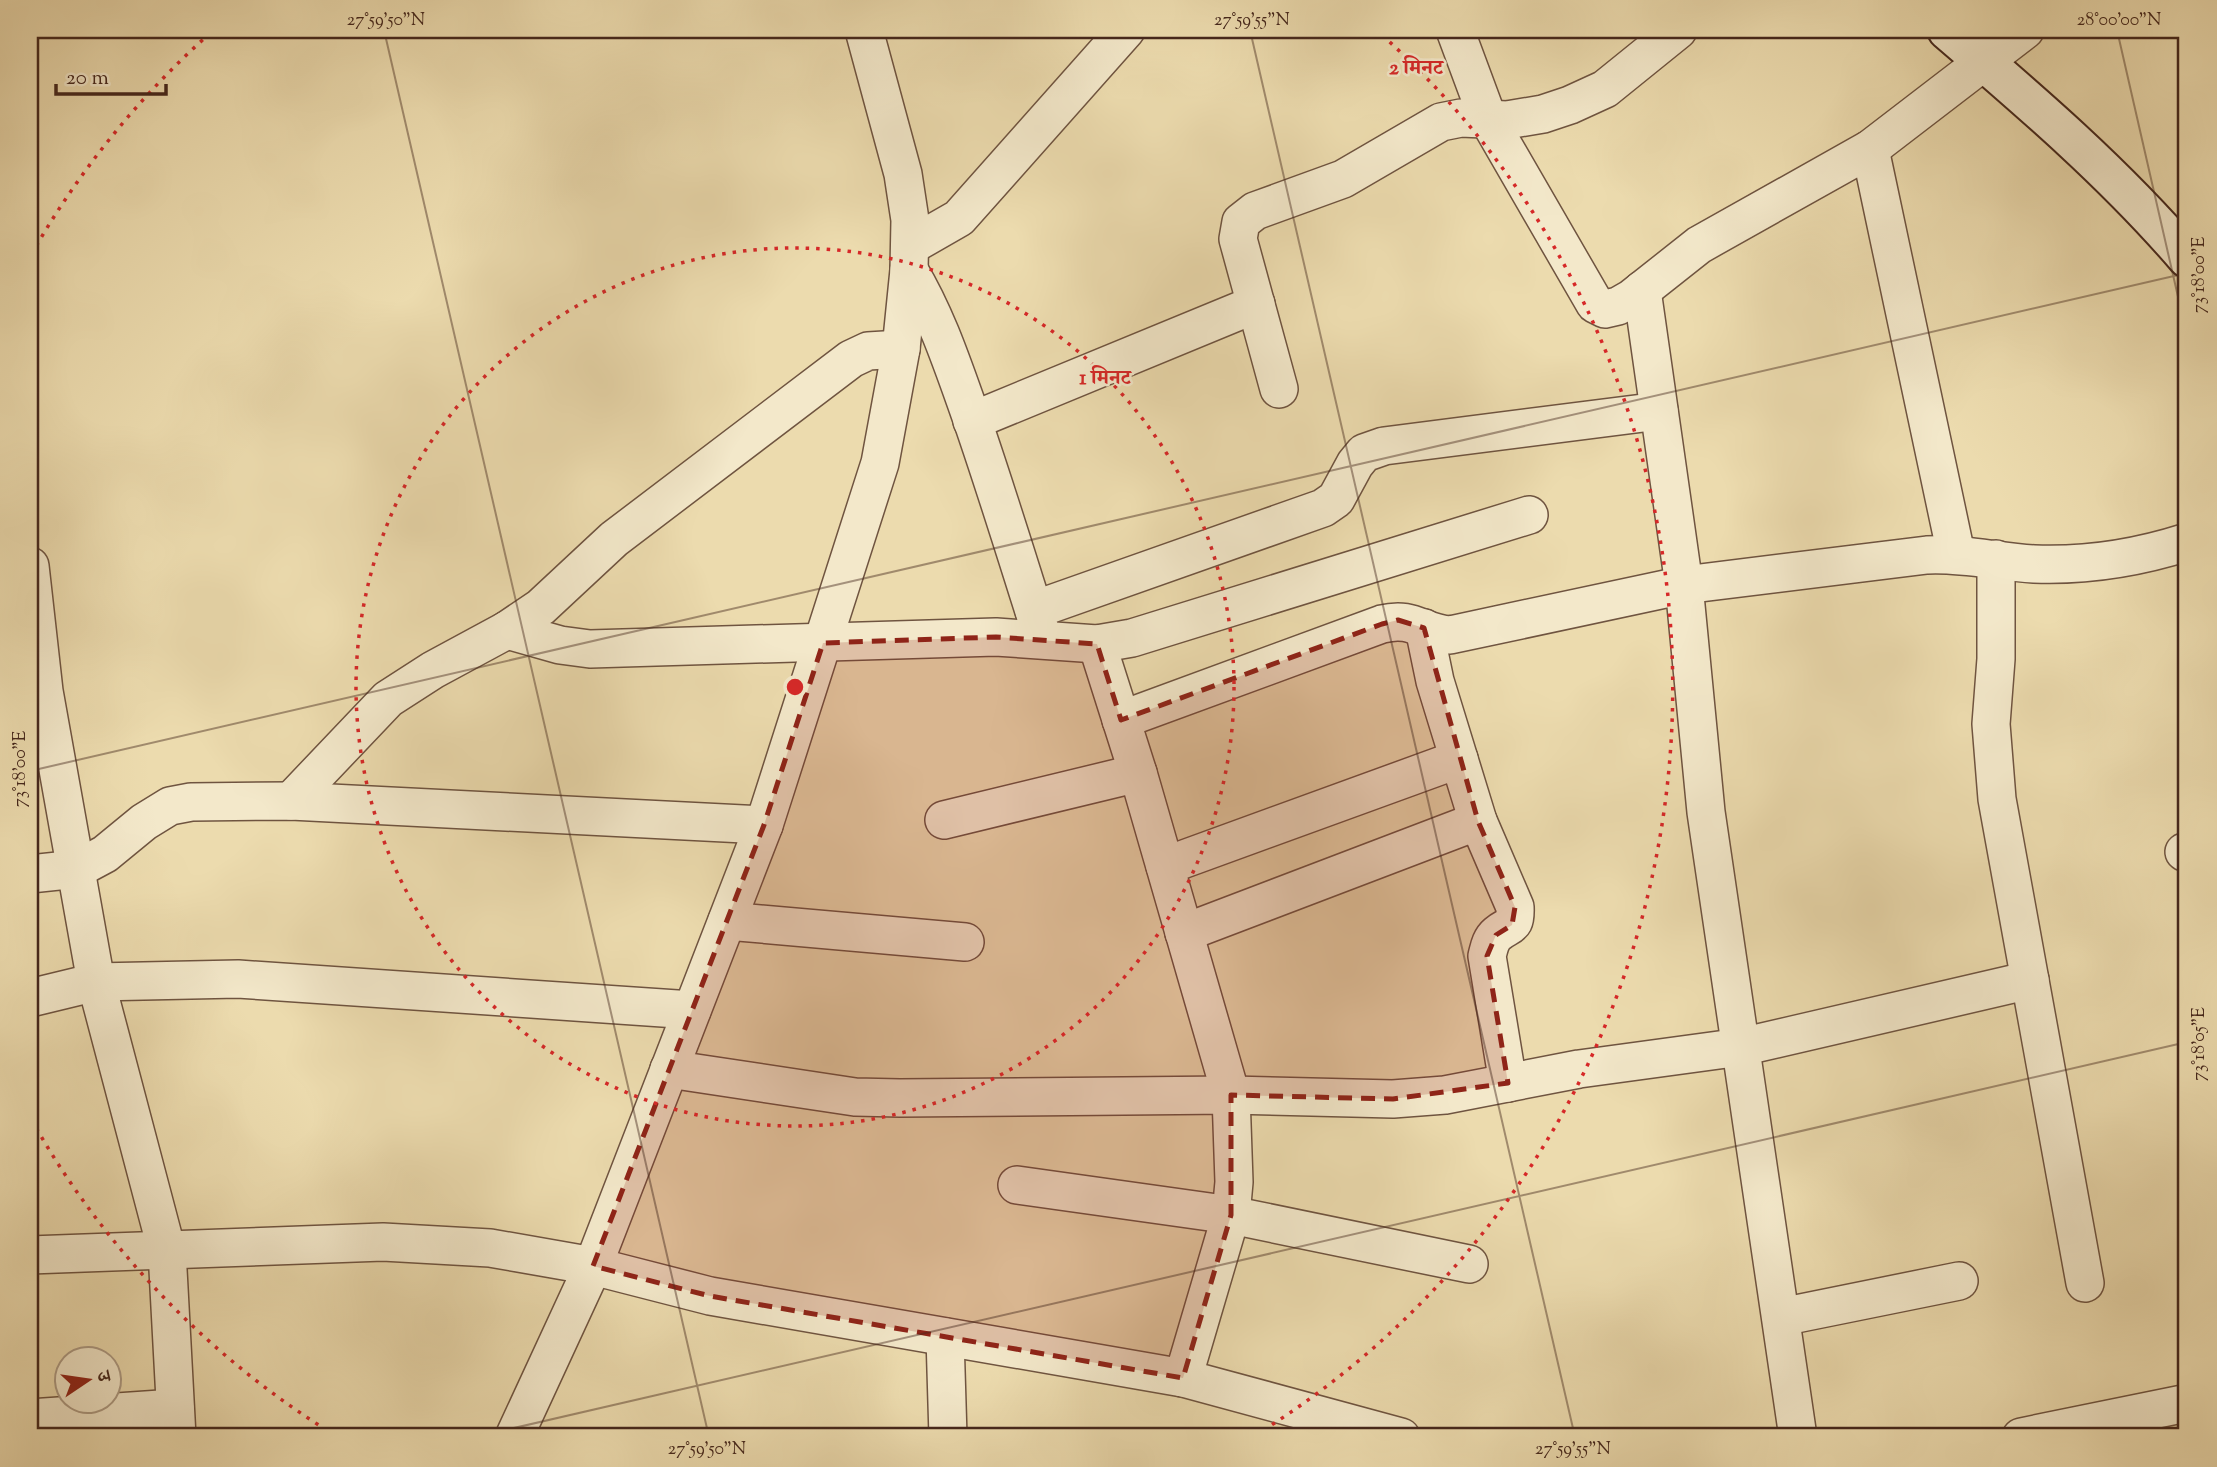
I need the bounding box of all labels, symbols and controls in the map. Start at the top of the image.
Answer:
text: 27°59'50"N [347,8,425,34]
text: 27°59'55"N [1214,8,1290,34]
text: 28°00'00"N [2077,8,2161,34]
scale bar [56,52,166,96]
text: 2 मिनट [1389,54,1445,84]
text: 20 m [66,64,109,94]
text: 73°18'00"E [2187,237,2213,313]
text: 1 मिनट [1079,364,1133,394]
centre of rings [783,675,807,699]
text: 73°18'00"E [8,731,34,807]
text: 73°18'05"E [2187,1007,2213,1081]
north arrow [52,1344,122,1414]
text: उ [87,1367,117,1386]
text: 27°59'50"N [668,1437,746,1463]
text: 27°59'55"N [1535,1437,1611,1463]

